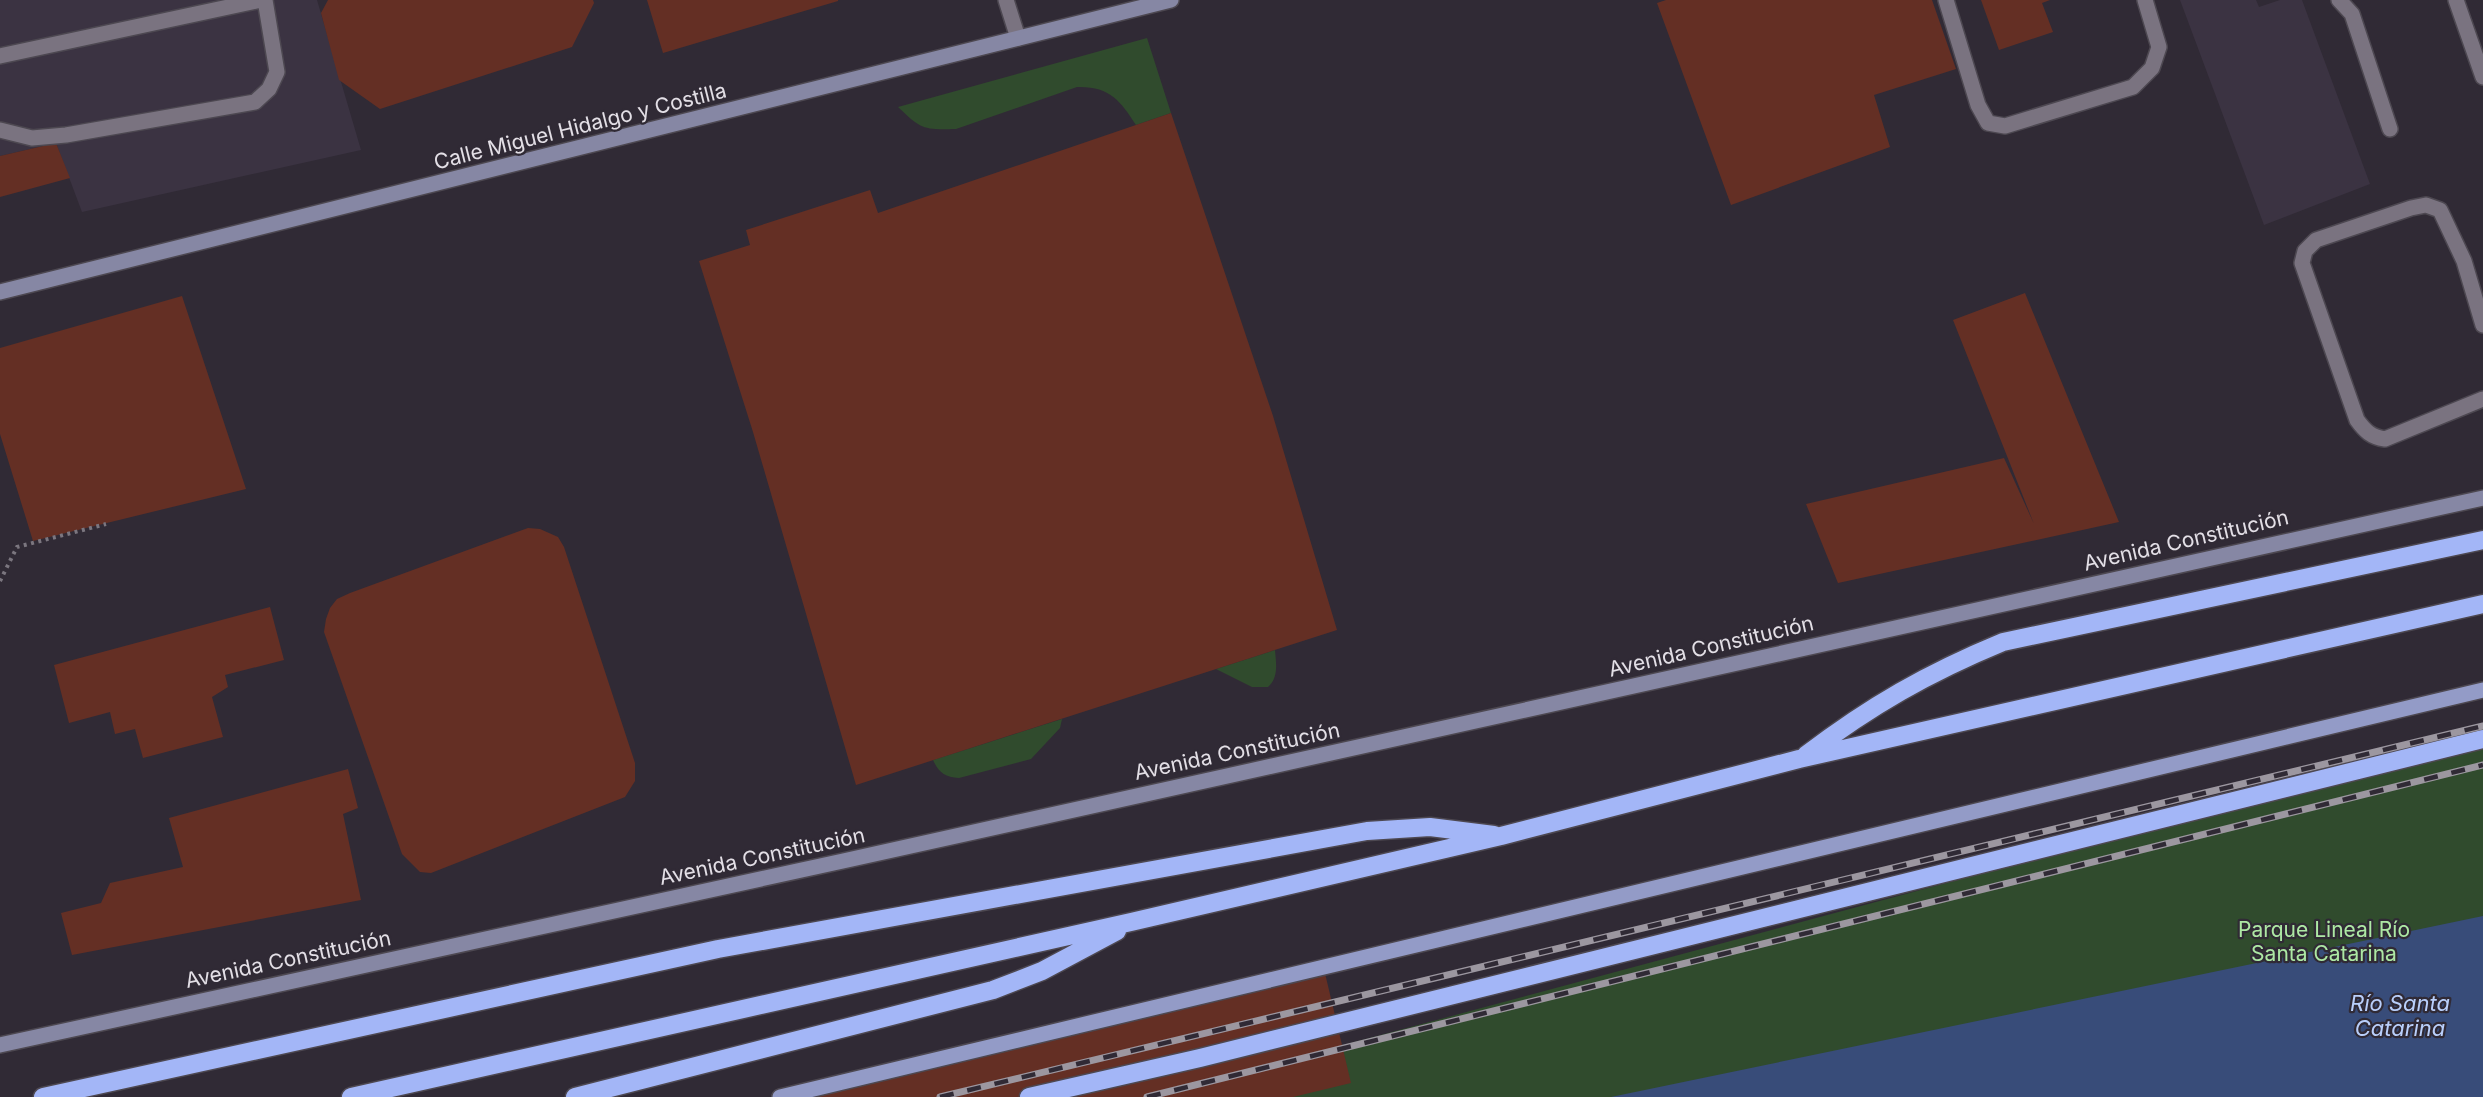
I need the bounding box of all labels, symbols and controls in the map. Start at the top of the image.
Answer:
street label: Calle Miguel Hidalgo y Costilla [431,78,729,174]
street label: Avenida Constitución [2081,504,2291,576]
street label: Avenida Constitución [1606,610,1816,682]
street label: Avenida Constitución [1132,717,1342,785]
street label: Avenida Constitución [657,822,867,890]
park label: Parque Lineal Río Santa Catarina [2238,917,2410,966]
street label: Avenida Constitución [183,925,393,993]
water label: Río Santa Catarina [2350,990,2450,1041]

